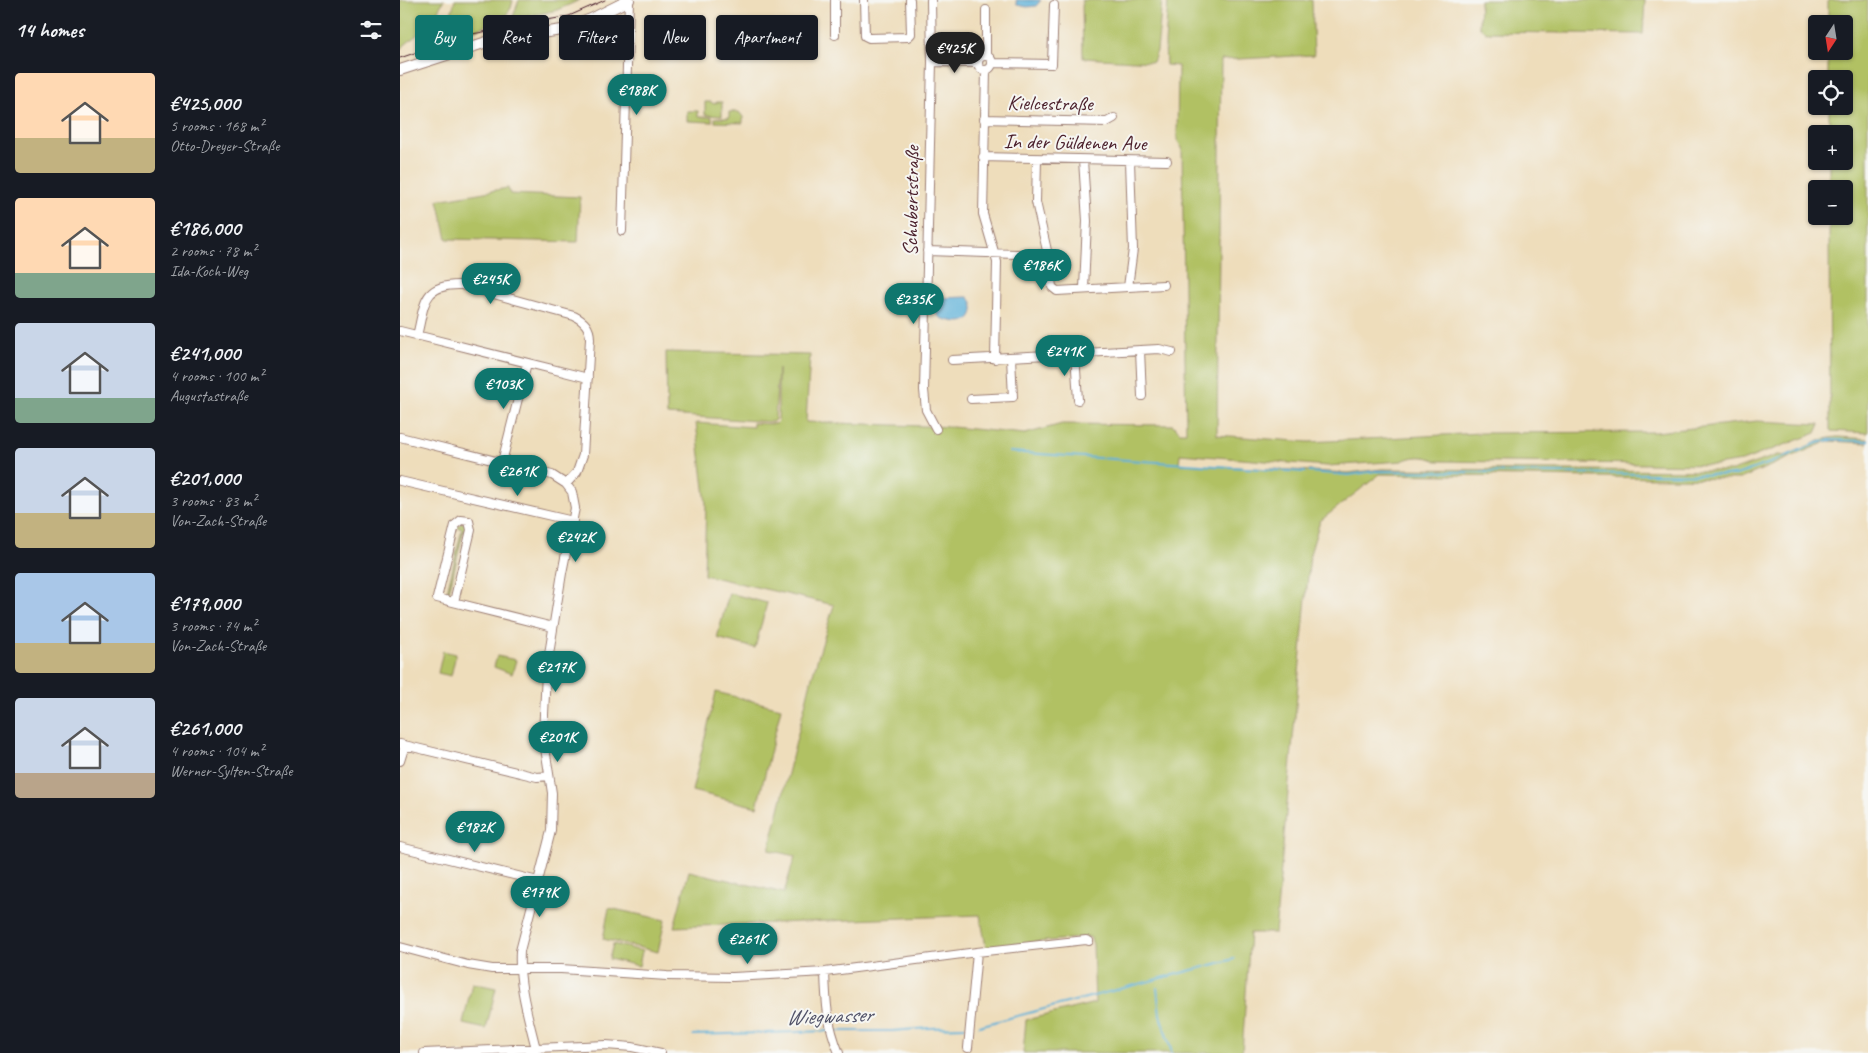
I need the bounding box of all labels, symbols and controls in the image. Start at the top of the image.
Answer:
chip: Buy [415,15,473,60]
chip: Rent [483,15,549,60]
chip: Filters [559,15,634,60]
chip: New [644,15,706,60]
chip: Apartment [716,15,818,60]
north arrow [1808,15,1852,60]
map controls [1808,15,1853,225]
icon: filters [357,16,385,44]
text: 14 homes [15,17,84,43]
pin: €425K [920,32,990,74]
text: €425K [937,38,973,58]
button: locate [1808,70,1853,115]
pin: €188K [602,74,672,116]
text: €188K [619,80,655,100]
street label: Kielcestraße [1007,89,1095,117]
text: €425,000 [170,90,240,116]
icon: home [55,93,115,153]
text: 5 rooms · 168 m² [170,116,264,136]
button: + [1808,125,1853,170]
street label: In der Güldenen Aue [1003,128,1149,156]
text: Otto-Dreyer-Straße [170,136,279,156]
street label: Schubertstraße [897,143,925,256]
button: − [1808,180,1853,225]
text: €186,000 [170,215,241,241]
icon: home [55,218,115,278]
text: 2 rooms · 78 m² [170,241,256,261]
pin: €186K [1007,248,1077,291]
text: €186K [1023,255,1061,275]
text: Ida-Koch-Weg [170,261,248,281]
pin: €245K [456,262,526,305]
text: €245K [473,269,509,289]
pin: €235K [879,282,949,325]
text: €235K [896,289,932,309]
pin: €241K [1030,334,1100,377]
text: €241,000 [170,340,240,366]
text: €241K [1047,341,1083,361]
icon: home [55,343,115,403]
text: 4 rooms · 100 m² [170,366,264,386]
pin: €103K [469,368,539,410]
text: €103K [486,374,522,394]
text: Augustastraße [170,386,248,406]
pin: €261K [483,454,553,497]
text: €261K [499,461,537,481]
text: €201,000 [170,465,240,491]
icon: home [55,468,115,528]
text: 3 rooms · 83 m² [170,491,256,511]
text: Von-Zach-Straße [170,511,266,531]
pin: €242K [541,520,611,563]
text: €242K [558,527,594,547]
text: €179,000 [170,590,240,616]
icon: home [55,593,115,653]
text: 3 rooms · 74 m² [170,616,256,636]
text: Von-Zach-Straße [170,636,266,656]
pin: €217K [521,650,591,693]
text: €217K [538,657,574,677]
text: €261,000 [170,715,241,741]
icon: home [55,718,115,778]
pin: €201K [523,720,593,763]
text: €201K [540,727,576,747]
text: 4 rooms · 104 m² [170,741,264,761]
text: Werner-Sylten-Straße [170,761,292,781]
pin: €182K [440,810,510,853]
text: €182K [457,817,493,837]
pin: €179K [505,876,575,918]
text: €179K [522,882,558,902]
pin: €261K [713,922,783,965]
text: €261K [729,929,767,949]
water label: Wiegwasser [786,1000,876,1031]

